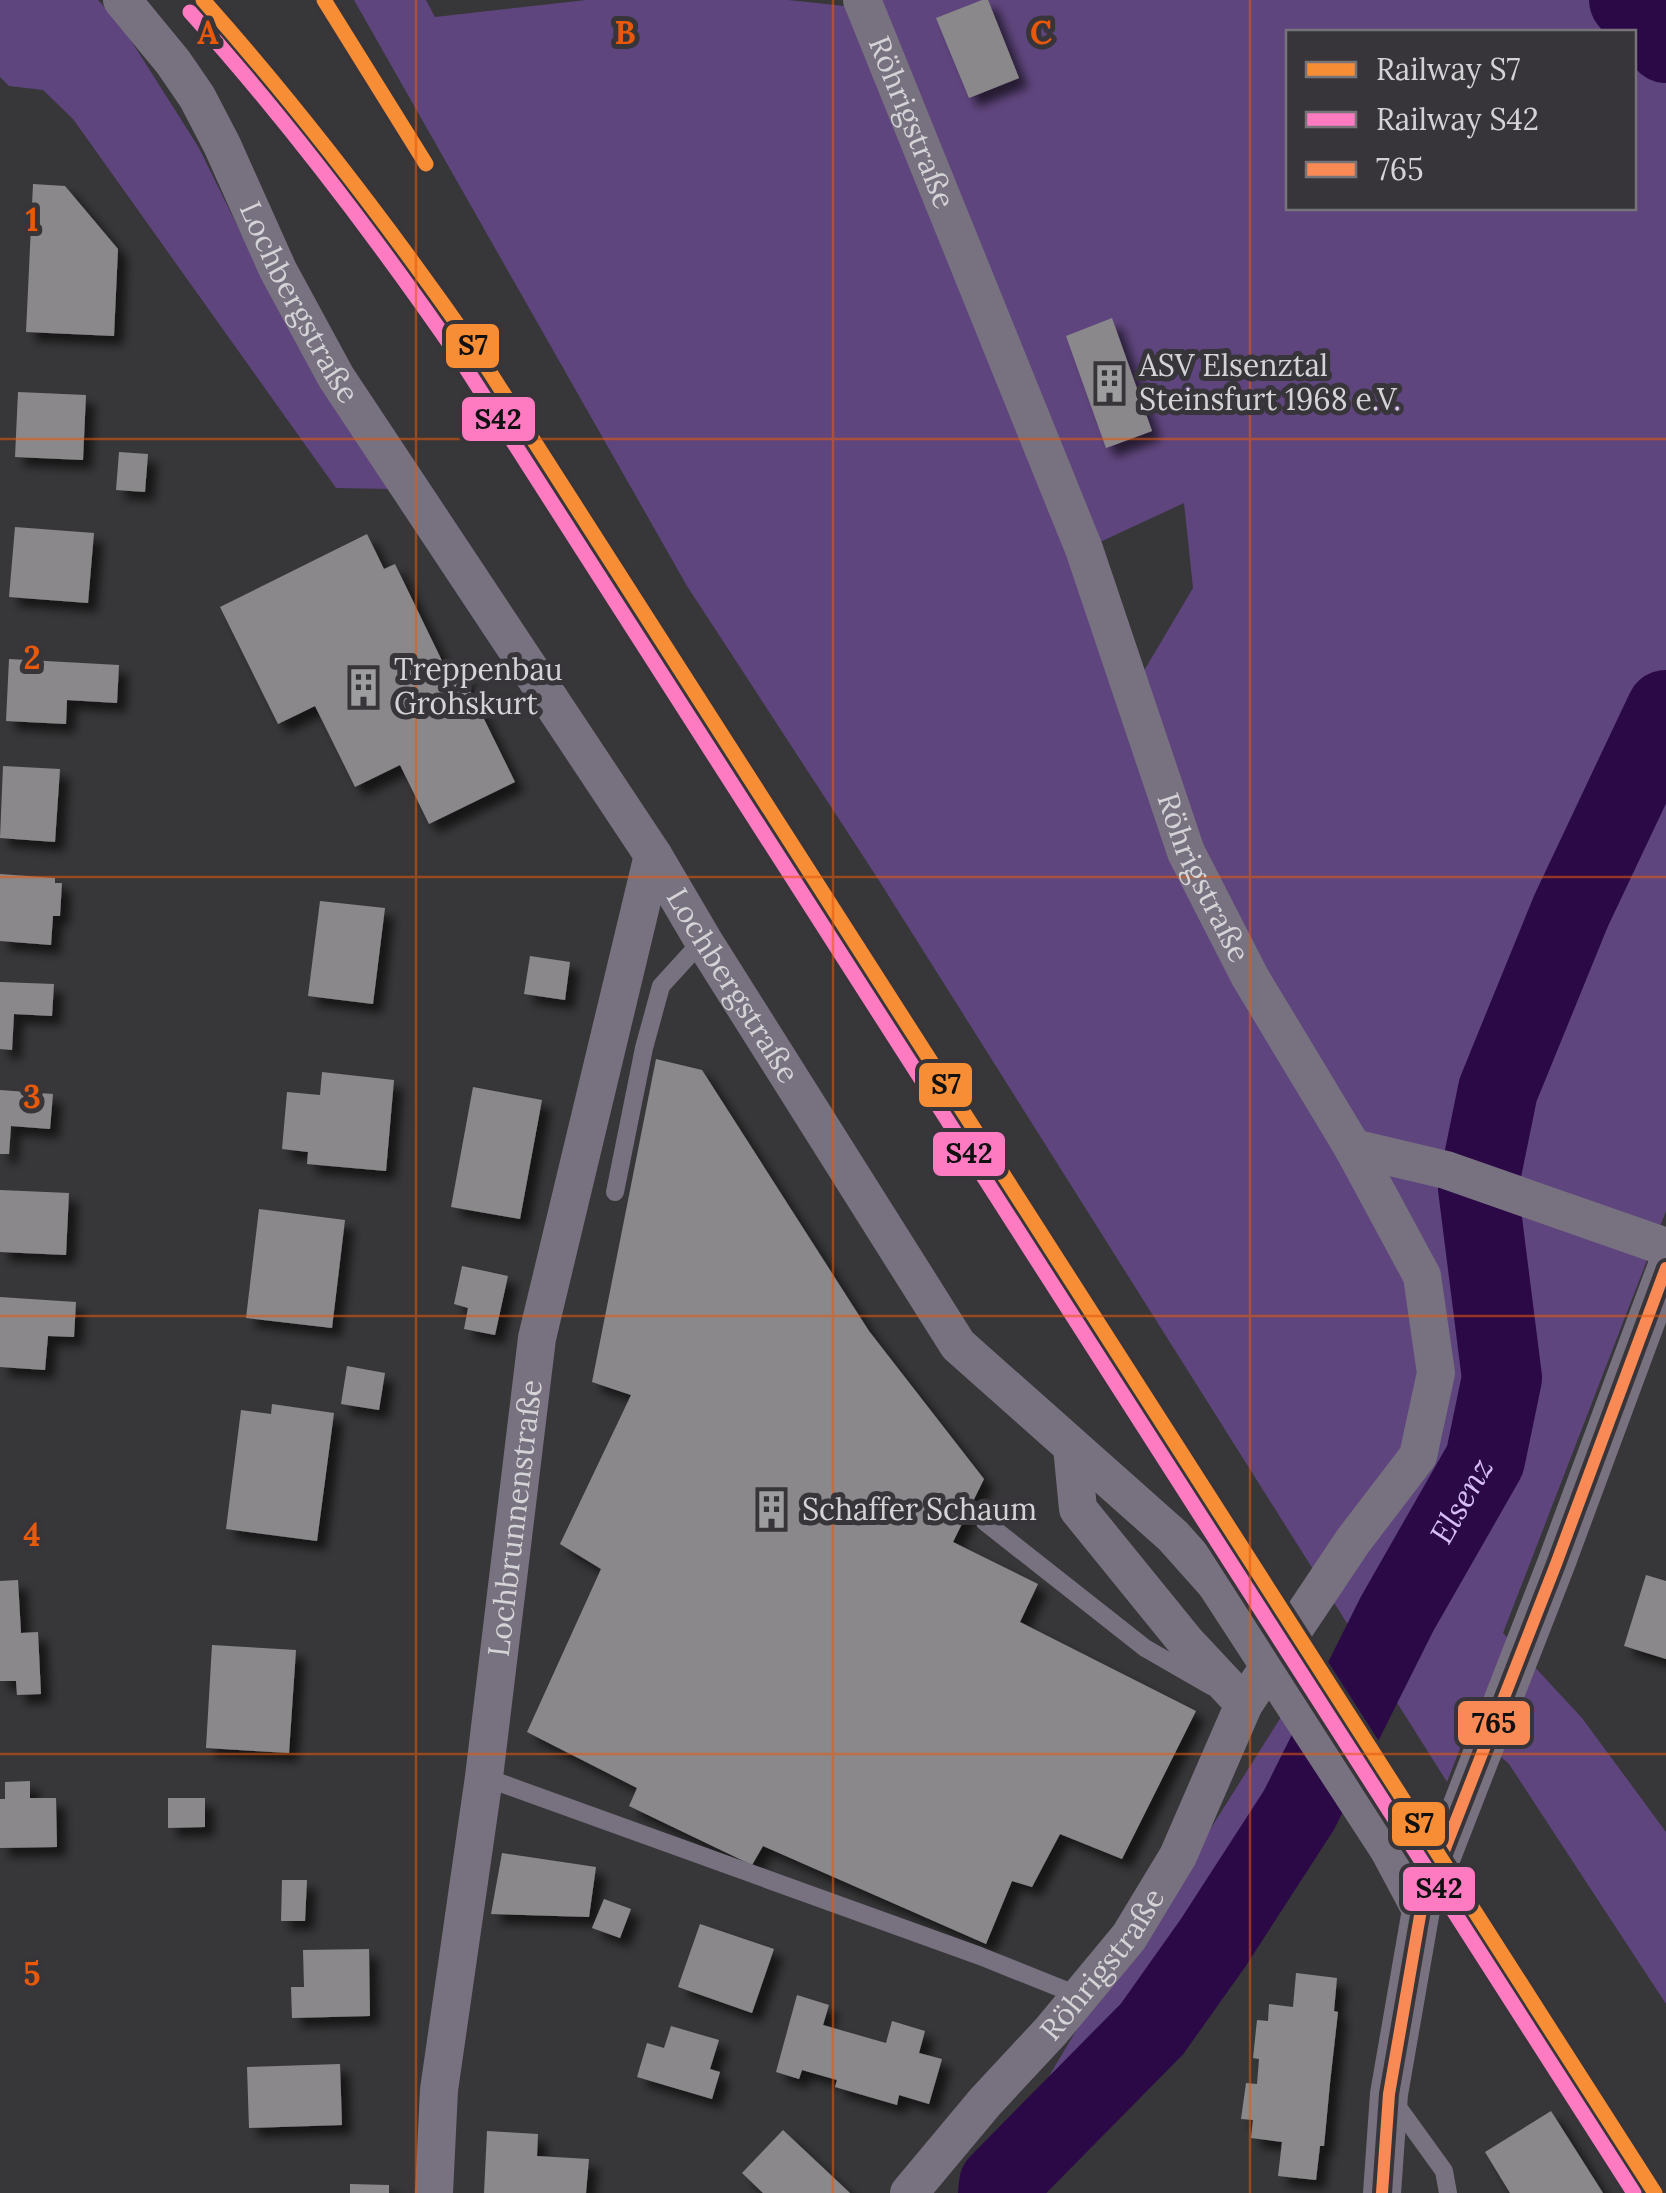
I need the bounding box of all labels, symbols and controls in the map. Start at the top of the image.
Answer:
text: A [197,12,219,53]
text: B [614,12,636,53]
text: C [1030,12,1052,53]
street label: Röhrigstraße [861,30,964,214]
legend [1286,30,1636,210]
text: Railway S7 [1376,50,1520,89]
text: Railway S42 [1376,100,1539,139]
text: 765 [1376,150,1424,188]
street label: Lochbergstraße [232,195,368,410]
text: 1 [26,199,39,240]
line badge: S7 [444,322,501,370]
text: S7 [458,327,488,363]
place label: ASV Elsenztal Steinsfurt 1968 e.V. [1138,346,1401,418]
building icon: ASV Elsenztal Steinsfurt 1968 e.V. [1088,362,1130,404]
line badge: S42 [460,395,537,443]
text: S42 [474,401,522,437]
text: 2 [23,637,41,678]
place label: Treppenbau Grohskurt [394,650,563,722]
building icon: Treppenbau Grohskurt [343,666,385,708]
street label: Röhrigstraße [1149,788,1259,968]
street label: Lochbergstraße [659,881,808,1090]
line badge: S7 [917,1061,974,1109]
text: S7 [931,1066,961,1102]
text: 3 [23,1076,41,1117]
line badge: S42 [931,1130,1007,1178]
text: S42 [945,1135,993,1171]
street label: Lochbrunnenstraße [479,1377,550,1659]
water label: Elsenz [1420,1450,1502,1551]
building icon: Schaffer Schaum [751,1489,793,1531]
place label: Schaffer Schaum [802,1490,1037,1528]
text: 4 [23,1514,41,1555]
line badge: 765 [1456,1699,1532,1747]
text: 765 [1472,1705,1516,1741]
line badge: S7 [1390,1800,1447,1848]
text: S7 [1404,1805,1434,1841]
line badge: S42 [1401,1865,1477,1913]
text: S42 [1415,1870,1463,1906]
street label: Röhrigstraße [1031,1881,1172,2048]
text: 5 [23,1953,41,1994]

